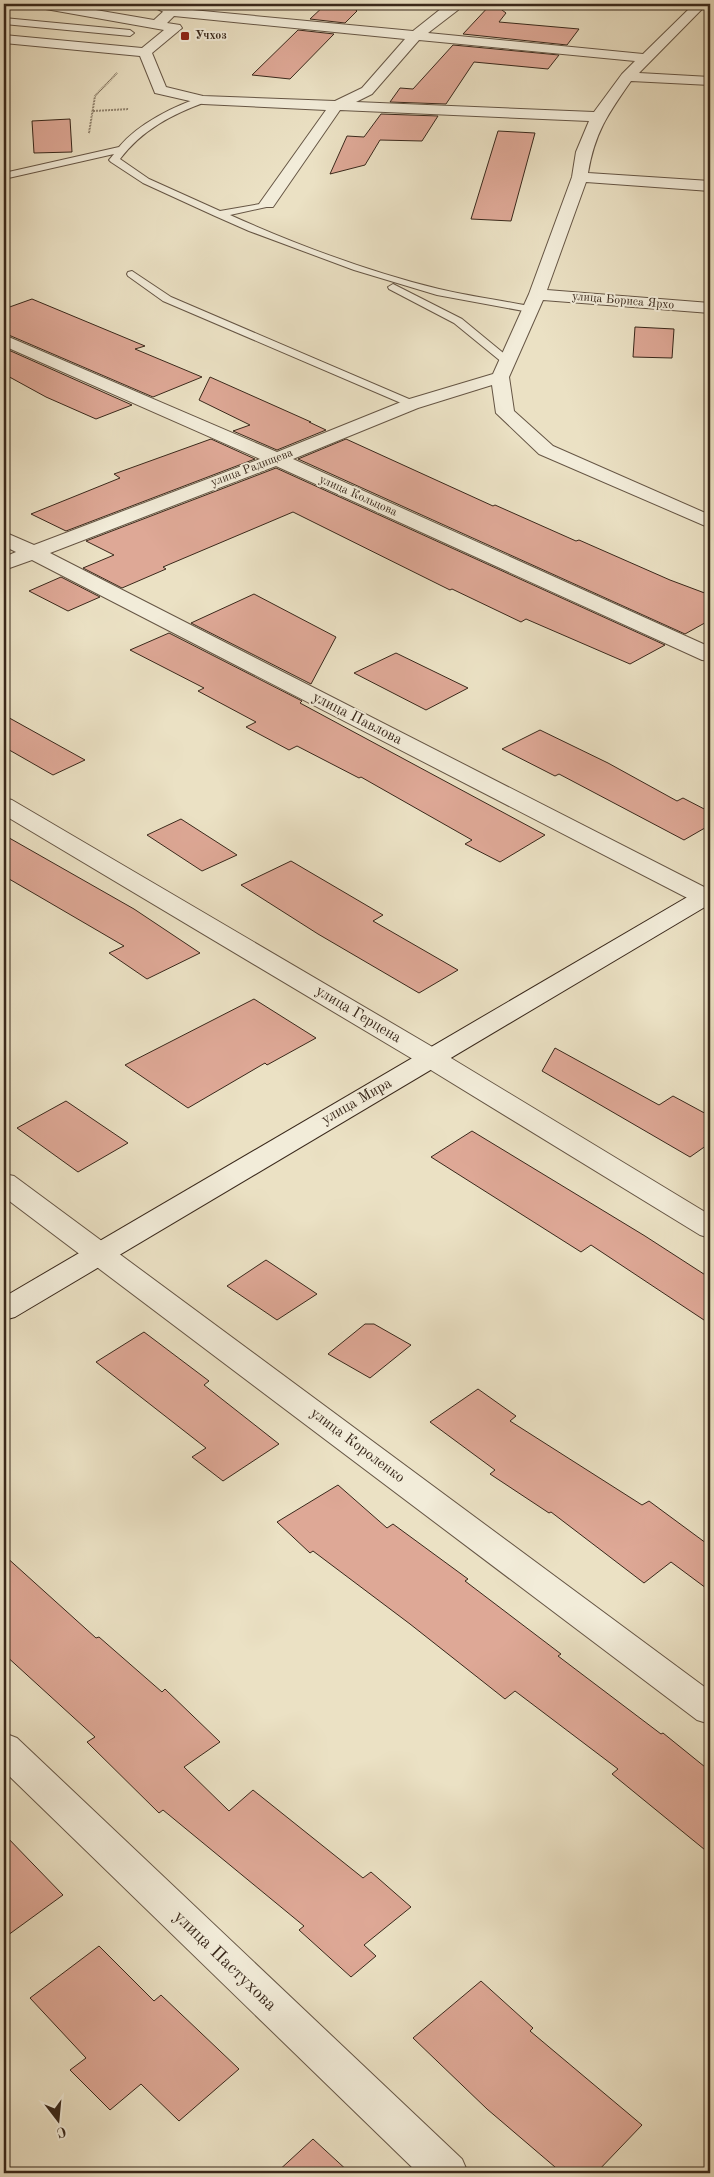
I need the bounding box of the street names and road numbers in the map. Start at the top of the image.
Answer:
street label: улица Бориса Ярхо [571,291,675,311]
street label: улица Радищева [209,447,295,489]
street label: улица Кольцова [317,473,399,519]
street label: улица Павлова [310,690,405,748]
street label: улица Герцена [313,984,404,1047]
street label: улица Мира [319,1076,395,1128]
street label: улица Короленко [307,1406,407,1486]
street label: улица Пастухова [170,1907,280,2015]

